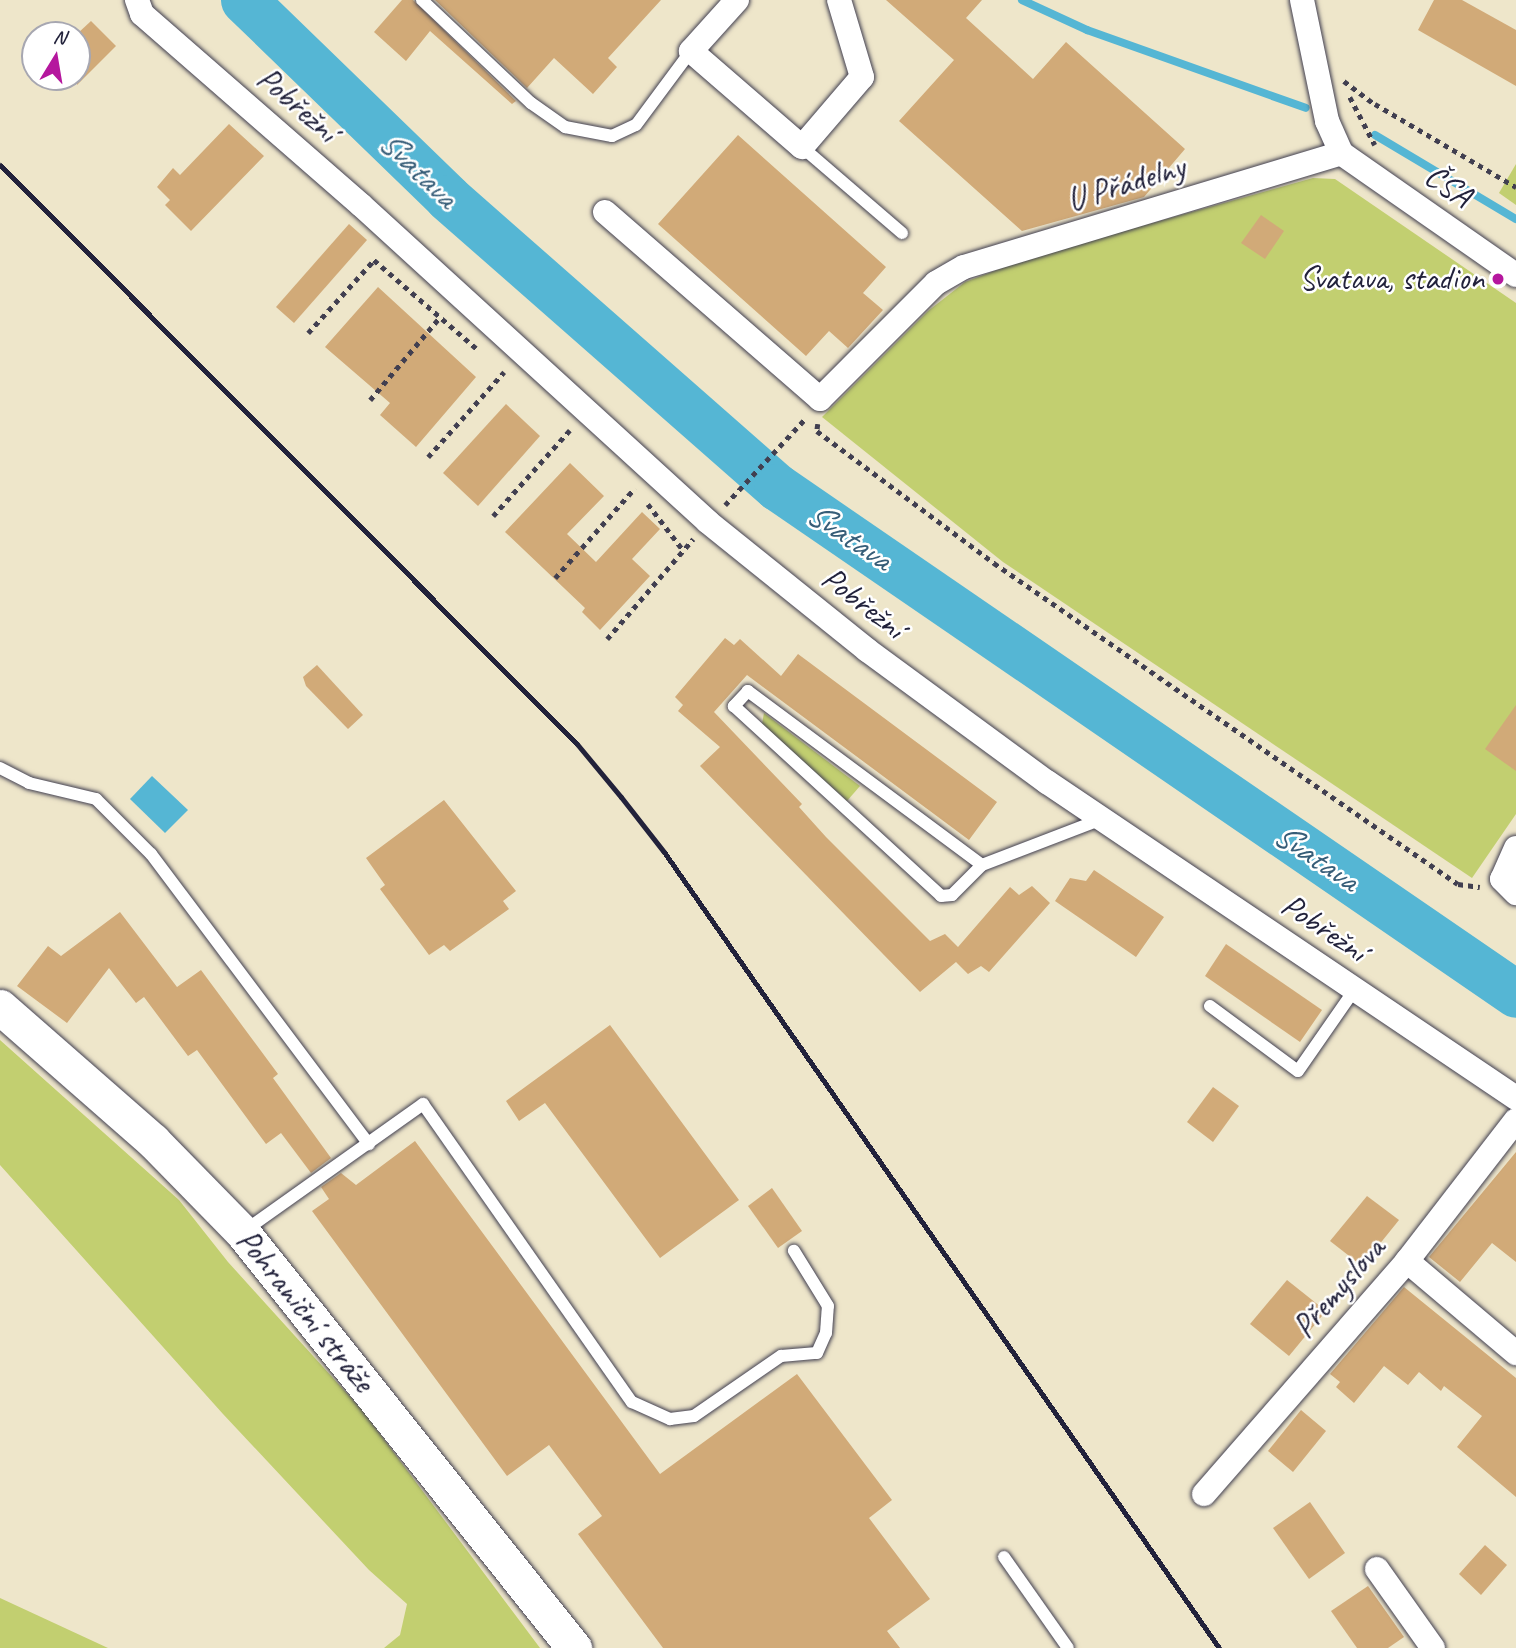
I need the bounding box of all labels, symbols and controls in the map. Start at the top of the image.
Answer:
north arrow [21,21,91,91]
text: N [52,24,68,50]
street label: Pobřežní [248,59,346,151]
water label: Svatava [370,121,466,217]
street label: U Přádelny [1062,147,1190,221]
street label: ČSA [1417,156,1479,216]
place label: Svatava, stadion [1299,259,1484,299]
marker: Svatava, stadion [1490,271,1506,287]
water label: Svatava [799,492,899,580]
street label: Pobřežní [814,558,912,648]
water label: Svatava [1266,813,1366,901]
street label: Pobřežní [1274,885,1374,971]
street label: Pohraniční stráže [227,1222,383,1400]
street label: Přemyslova [1285,1230,1393,1346]

